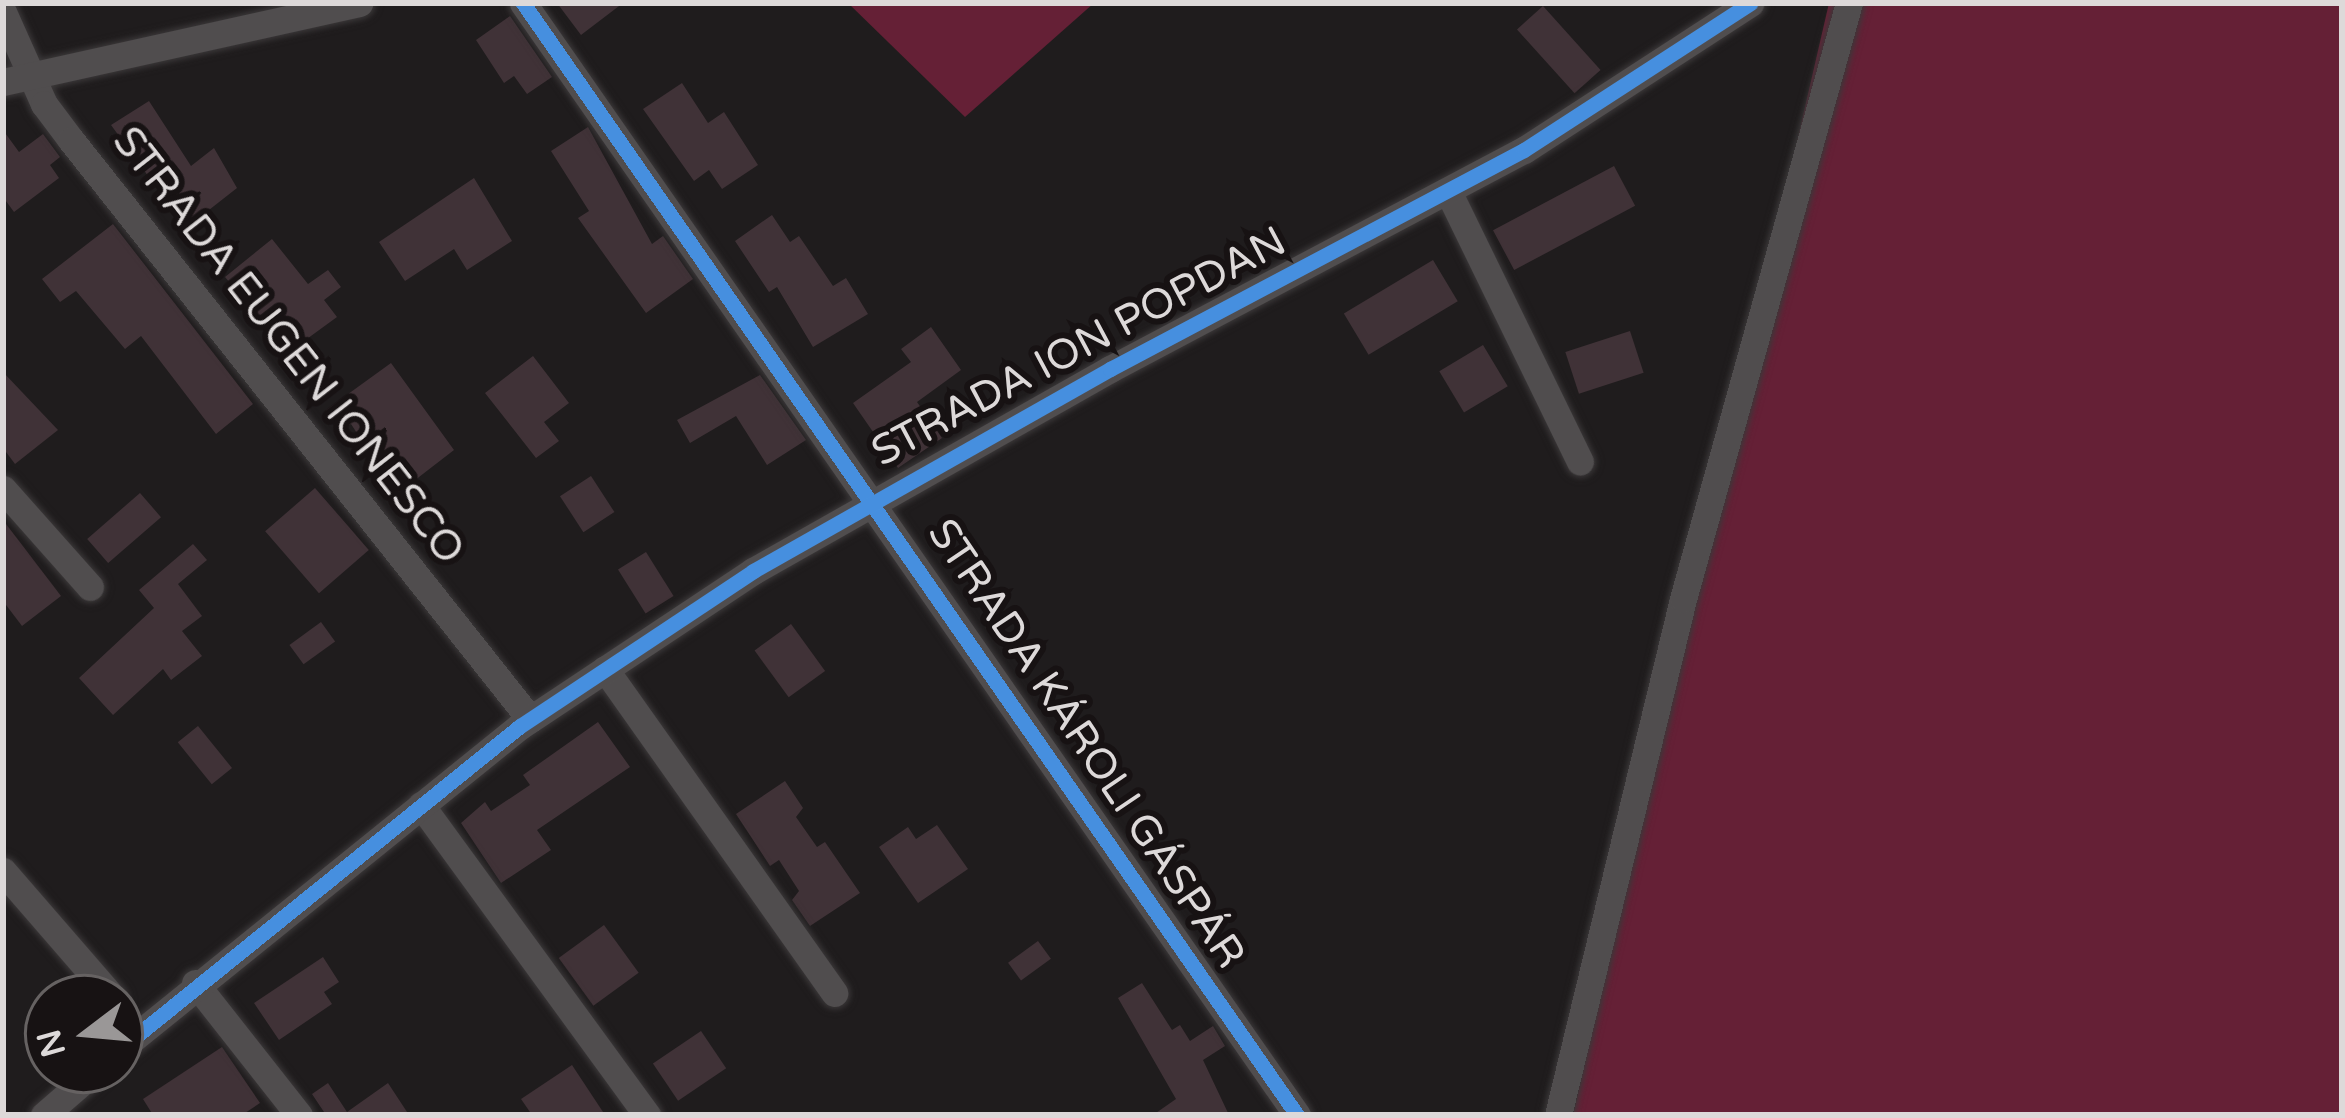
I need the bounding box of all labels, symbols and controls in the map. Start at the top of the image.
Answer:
street label: STRADA EUGEN IONESCO [102,117,474,575]
street label: STRADA ION POPDAN [863,216,1295,478]
street label: STRADA KÁROLI GÁSPÁR [917,510,1255,978]
north arrow [24,974,144,1094]
text: N [29,1025,74,1061]

